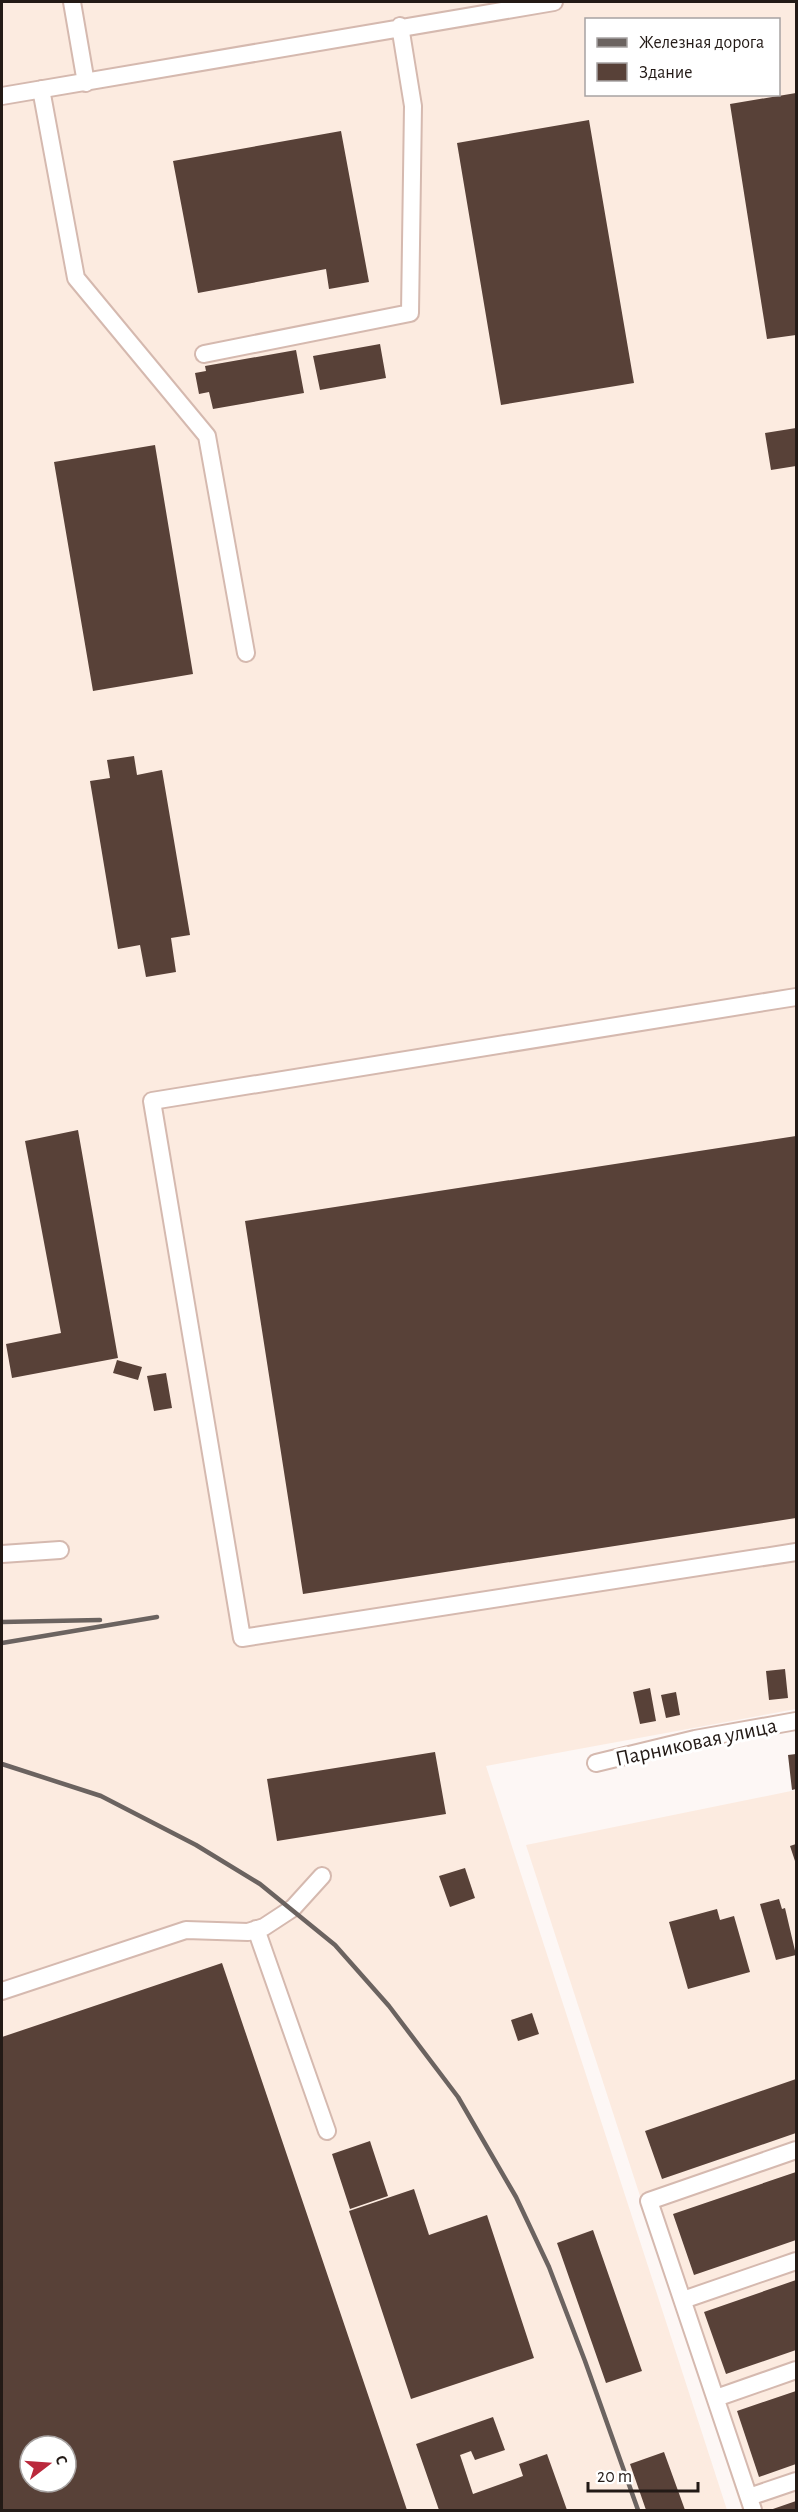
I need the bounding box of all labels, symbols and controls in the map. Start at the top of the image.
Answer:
legend [585,18,780,96]
text: Железная дорога [639,34,764,52]
text: Здание [639,64,693,82]
street label: Парниковая улица [613,1714,779,1770]
north arrow [18,2434,78,2494]
text: С [52,2453,70,2467]
scale bar [588,2455,698,2493]
text: 20 m [597,2468,632,2486]

